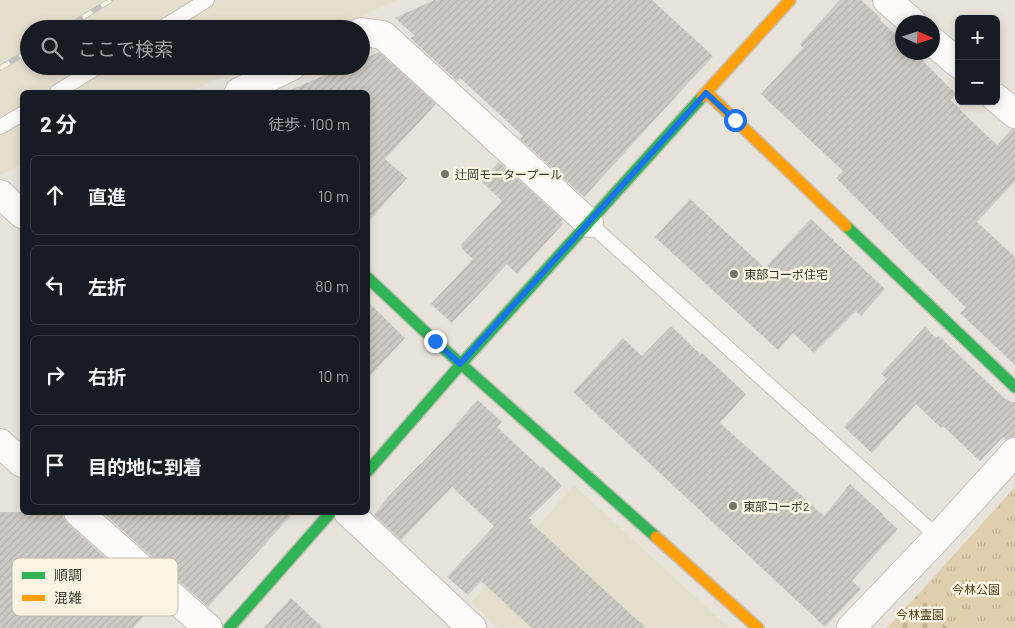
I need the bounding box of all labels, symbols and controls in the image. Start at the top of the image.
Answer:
north arrow [895,15,940,60]
map controls [955,15,1000,105]
button: + [955,15,1000,60]
search box [20,20,370,75]
icon: search [38,34,66,62]
text: ここで検索 [78,37,173,60]
button: − [955,60,1000,105]
route start [724,109,747,132]
text: 2 分 [40,111,77,136]
text: 徒歩 · 100 m [268,114,350,133]
place label: 辻岡モータープール [455,167,562,181]
marker: 辻岡モータープール [439,168,451,180]
icon: ahead [41,181,69,209]
text: 直進 [88,185,126,208]
text: 10 m [318,186,349,205]
place label: 東部コーポ住宅 [744,267,828,281]
marker: 東部コーポ住宅 [728,268,740,280]
icon: left [41,271,69,299]
text: 左折 [88,275,126,298]
text: 80 m [315,276,349,295]
route end [424,330,447,353]
icon: right [41,361,69,389]
text: 右折 [88,365,126,388]
text: 10 m [318,366,349,385]
icon: arrive [41,451,69,479]
text: 目的地に到着 [88,455,202,478]
place label: 東部コーポ2 [743,499,809,513]
marker: 東部コーポ2 [727,500,739,512]
legend [12,558,178,616]
text: 順調 [54,566,82,583]
park label: 今林公園 [952,582,1000,596]
text: 混雑 [54,589,82,606]
park label: 今林霊園 [896,607,944,621]

